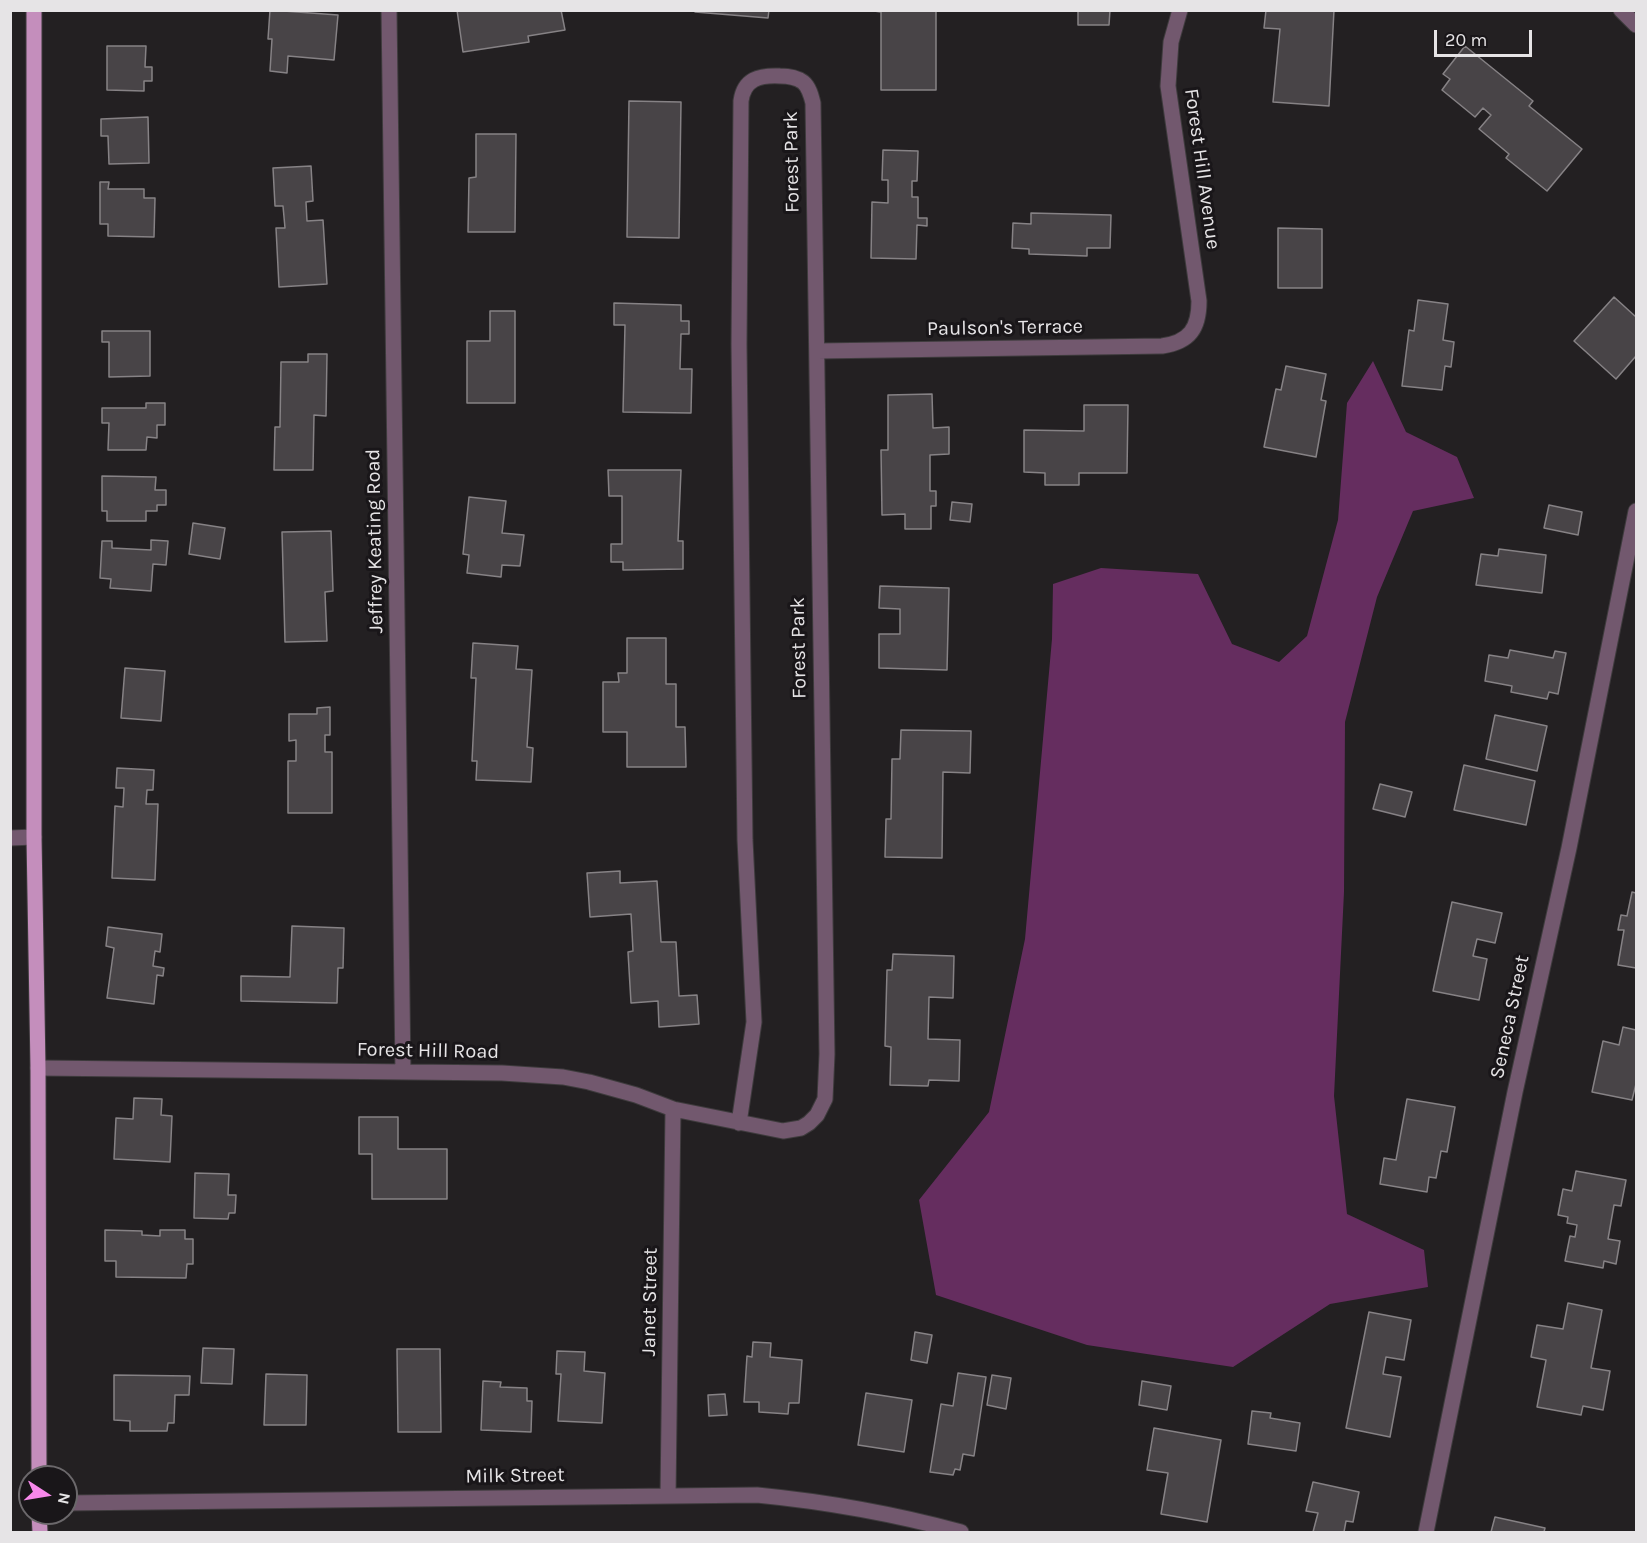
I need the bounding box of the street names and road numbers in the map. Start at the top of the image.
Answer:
street label: Forest Hill Avenue [1179,87,1225,251]
street label: Forest Park [779,111,805,213]
street label: Paulson's Terrace [927,315,1083,341]
street label: Jeffrey Keating Road [361,448,389,634]
street label: Forest Park [786,597,812,699]
street label: Seneca Street [1485,953,1535,1081]
street label: Forest Hill Road [357,1038,499,1064]
street label: Janet Street [637,1248,663,1356]
street label: Milk Street [465,1463,565,1489]

